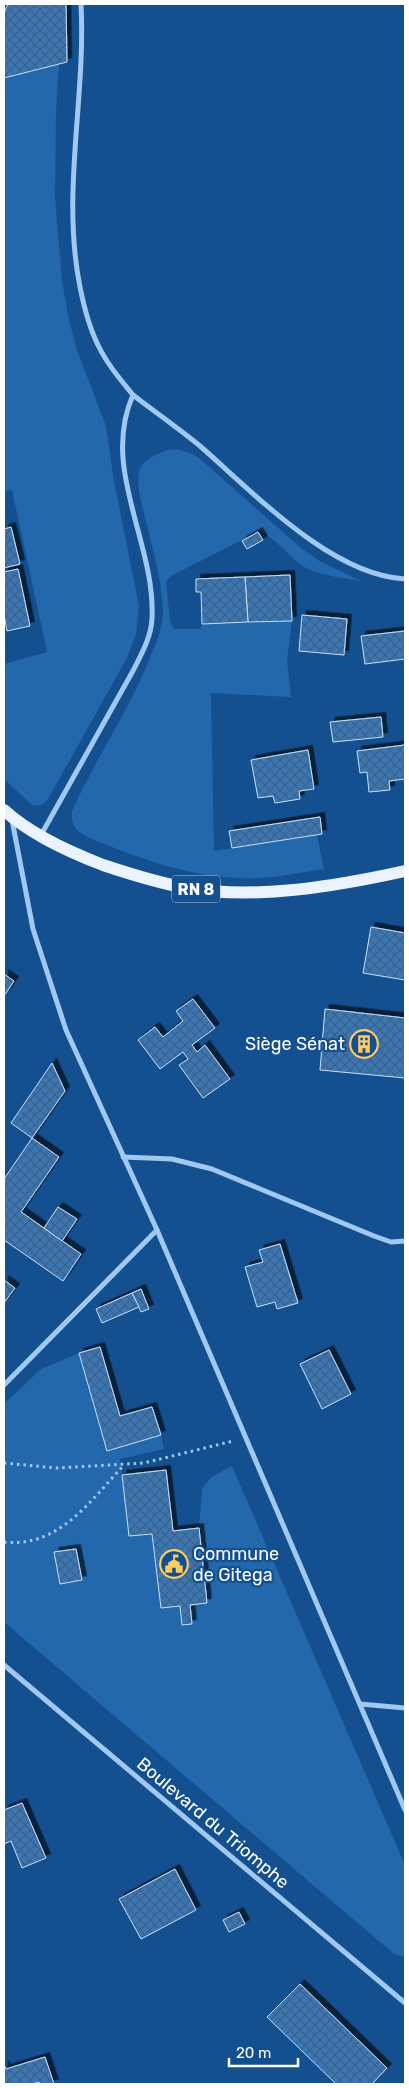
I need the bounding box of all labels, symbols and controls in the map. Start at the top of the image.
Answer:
road number: RN 8 [172,876,220,902]
building icon: Siège Sénat [349,1029,379,1059]
place label: Siège Sénat [245,1033,345,1055]
place label: Commune de Gitega [193,1543,279,1586]
public building icon: Commune de Gitega [159,1549,189,1579]
street label: Boulevard du Triomphe [132,1753,294,1893]
scale bar [229,2036,298,2068]
text: 20 m [236,2044,271,2062]

